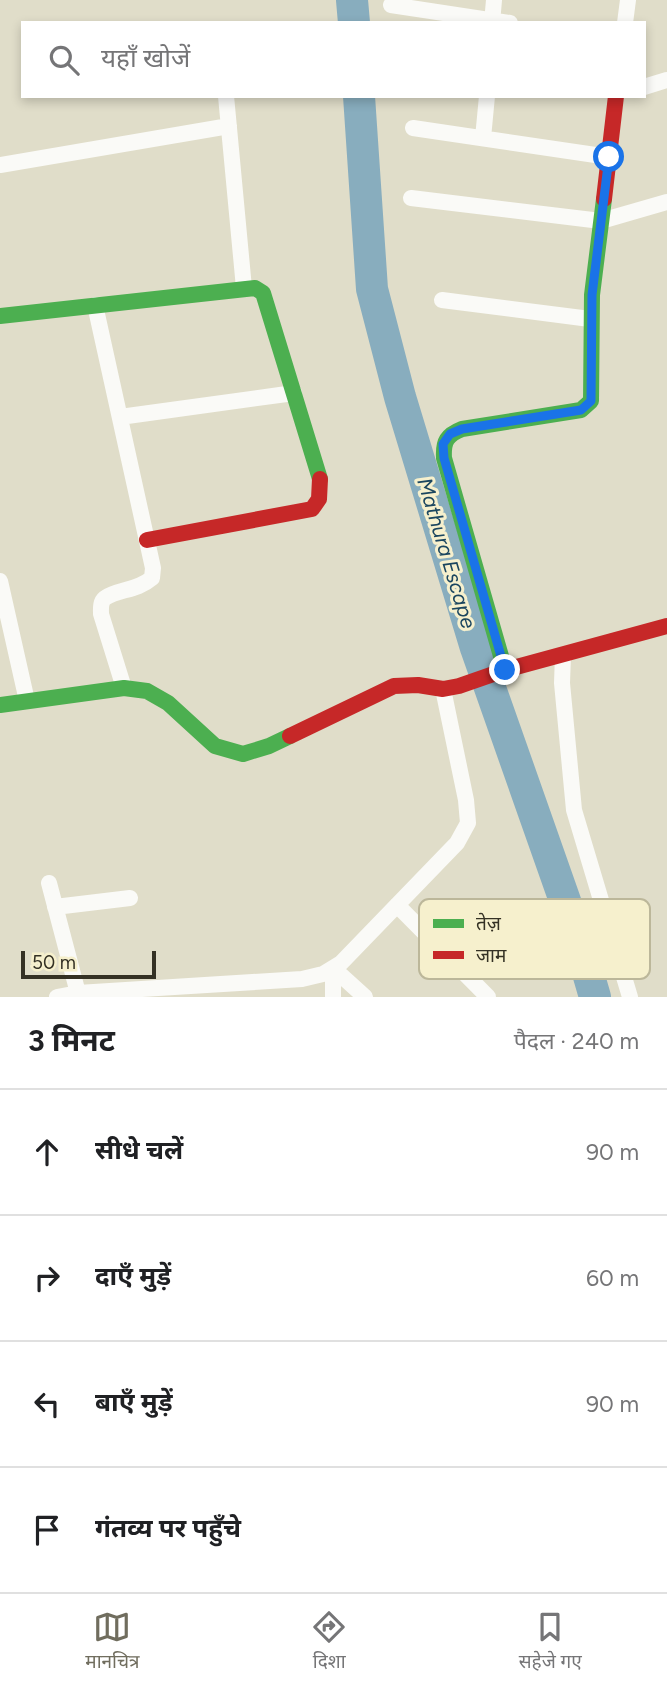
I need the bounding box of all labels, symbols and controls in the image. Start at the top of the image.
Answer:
search box [21,21,646,98]
icon: search [45,41,83,79]
text: यहाँ खोजें [101,42,190,74]
route start [593,141,624,172]
water label: Mathura Escape [412,475,482,632]
route end [489,654,520,685]
legend [419,899,650,979]
text: तेज़ [476,912,502,935]
text: जाम [476,944,507,967]
scale bar [21,948,156,980]
text: 50 m [32,951,76,974]
text: 3 मिनट [28,1022,115,1059]
text: पैदल · 240 m [514,1027,639,1055]
icon: ahead [28,1133,66,1171]
text: सीधे चलें [95,1134,183,1166]
text: 90 m [586,1138,639,1166]
icon: right [28,1259,66,1297]
text: दाएँ मुड़ें [95,1260,171,1292]
text: 60 m [586,1264,639,1292]
icon: left [28,1385,66,1423]
text: बाएँ मुड़ें [95,1386,172,1418]
text: 90 m [586,1390,639,1418]
icon: arrive [28,1511,66,1549]
text: गंतव्य पर पहुँचे [95,1512,241,1544]
tab: मानचित्र [85,1608,140,1676]
tab: दिशा [310,1608,348,1676]
tab: सहेजे गए [519,1608,582,1676]

